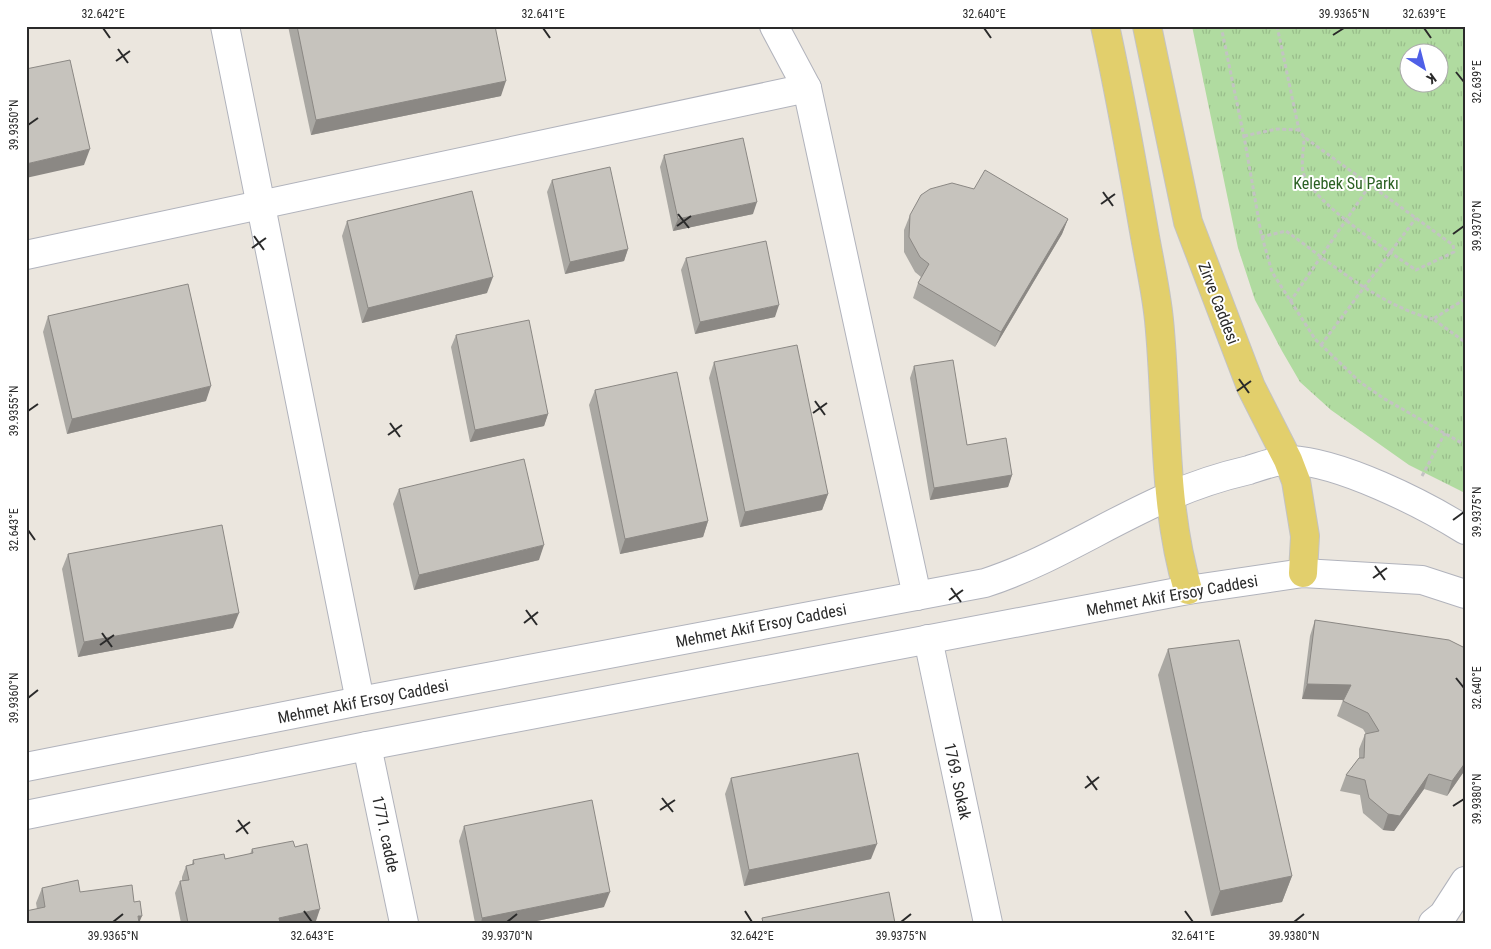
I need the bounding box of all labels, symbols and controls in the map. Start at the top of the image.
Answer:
text: 32.642°E [81,7,125,21]
text: 32.641°E [521,7,565,21]
text: 32.640°E [962,7,1006,21]
text: 39.9365°N [1319,7,1369,21]
text: 32.639°E [1402,7,1446,21]
north arrow [1398,42,1448,92]
text: 32.639°E [1470,60,1484,104]
text: K [1424,70,1439,87]
text: 39.9350°N [7,100,21,150]
park label: Kelebek Su Parkı [1293,174,1399,193]
text: 39.9370°N [1470,201,1484,251]
street label: Zirve Caddesi [1194,260,1243,347]
text: 39.9355°N [7,386,21,436]
text: 39.9375°N [1470,487,1484,537]
text: 32.643°E [7,508,21,552]
street label: Mehmet Akif Ersoy Caddesi [1085,571,1259,620]
street label: Mehmet Akif Ersoy Caddesi [674,600,848,651]
text: 32.640°E [1470,666,1484,710]
text: 39.9360°N [7,673,21,723]
street label: Mehmet Akif Ersoy Caddesi [276,676,450,727]
street label: 1769. Sokak [940,741,975,822]
text: 39.9380°N [1470,774,1484,824]
street label: 1771. cadde [368,794,403,874]
text: 39.9365°N [88,929,138,943]
text: 32.643°E [290,929,334,943]
text: 39.9370°N [482,929,532,943]
text: 32.642°E [730,929,774,943]
text: 39.9375°N [876,929,926,943]
text: 32.641°E [1171,929,1215,943]
text: 39.9380°N [1269,929,1319,943]

